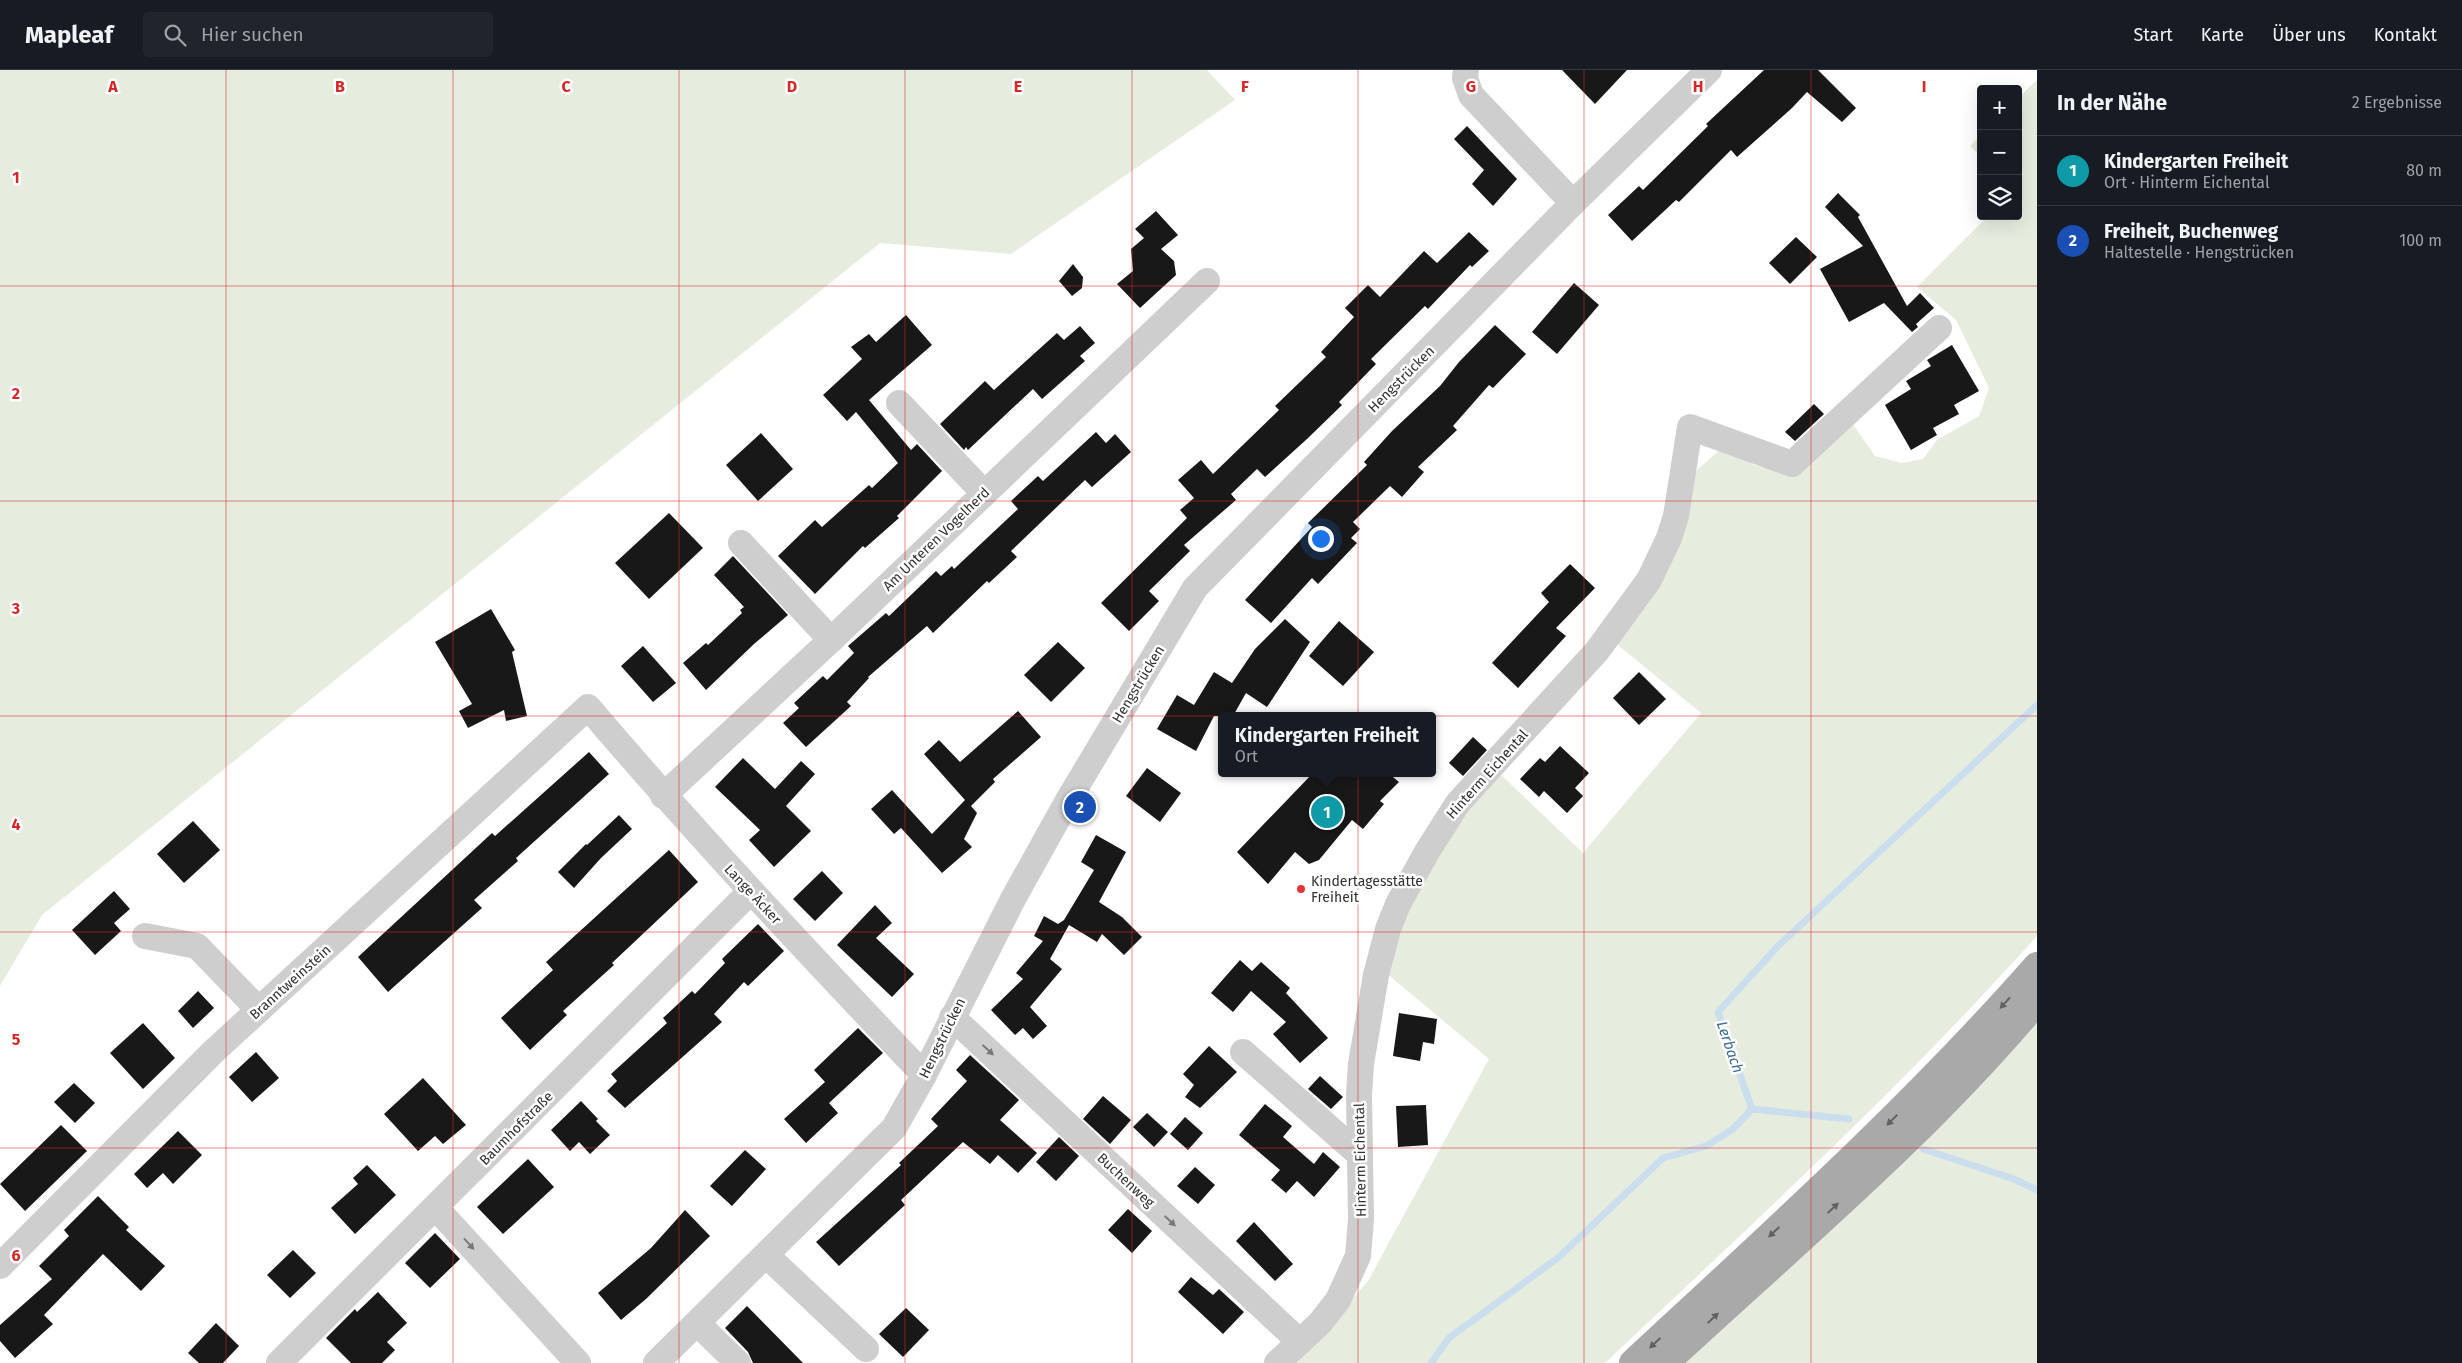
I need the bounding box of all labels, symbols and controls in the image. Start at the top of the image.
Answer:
search box [143,12,493,57]
text: Mapleaf [25,21,113,49]
icon: search [161,21,189,49]
text: Hier suchen [201,23,304,46]
text: Start [2133,24,2173,46]
text: Karte [2201,24,2244,46]
text: Über uns [2272,24,2346,46]
text: Kontakt [2374,24,2437,46]
text: A [107,77,118,96]
text: B [335,77,345,96]
text: C [561,77,571,96]
text: D [787,77,797,96]
text: E [1014,77,1022,96]
text: F [1241,77,1249,96]
text: G [1466,77,1476,96]
text: H [1693,77,1703,96]
text: I [1922,77,1926,96]
map controls [1977,85,2022,220]
button: + [1977,85,2022,130]
text: In der Nähe [2057,90,2167,116]
text: 2 Ergebnisse [2352,93,2442,112]
button: − [1977,130,2022,175]
text: Kindergarten Freiheit [2104,150,2288,173]
text: 1 [2069,161,2077,180]
text: 80 m [2406,161,2442,180]
text: 1 [12,168,20,187]
text: Ort · Hinterm Eichental [2104,173,2270,192]
button: layers [1977,175,2022,220]
text: Freiheit, Buchenweg [2104,220,2278,243]
text: 2 [2069,231,2077,250]
text: 100 m [2399,231,2442,250]
text: Haltestelle · Hengstrücken [2104,243,2294,262]
street label: Hengstrücken [1364,342,1438,416]
text: 2 [12,384,20,403]
street label: Am Unteren Vogelherd [879,484,993,595]
your location [1308,526,1334,552]
text: 3 [11,599,20,618]
street label: Hengstrücken [1109,642,1168,726]
popup [1218,712,1436,777]
text: Kindergarten Freiheit [1235,724,1419,747]
street label: Hinterm Eichental [1443,726,1532,822]
text: Ort [1235,747,1258,766]
pin: 2 [1064,788,1096,826]
pin: 1 [1311,793,1343,831]
text: 4 [11,815,21,834]
street label: Lange Äcker [721,861,785,928]
place label: Kindertagesstätte Freiheit [1311,873,1423,906]
marker: Kindertagesstätte Freiheit [1295,883,1307,895]
street label: Branntweinstein [246,941,334,1023]
street label: Hengstrücken [916,995,969,1081]
one-way arrow [1999,996,2011,1008]
water label: Lerbach [1713,1019,1747,1075]
text: 5 [12,1030,21,1049]
one-way arrow [982,1044,994,1056]
street label: Baumhofstraße [476,1088,557,1169]
street label: Hinterm Eichental [1351,1103,1370,1217]
one-way arrow [1887,1114,1899,1126]
street label: Buchenweg [1093,1149,1158,1212]
one-way arrow [1827,1202,1839,1214]
one-way arrow [1164,1215,1176,1227]
one-way arrow [1769,1226,1781,1238]
one-way arrow [463,1237,475,1249]
text: 6 [11,1246,21,1265]
one-way arrow [1707,1312,1719,1324]
one-way arrow [1650,1337,1662,1349]

